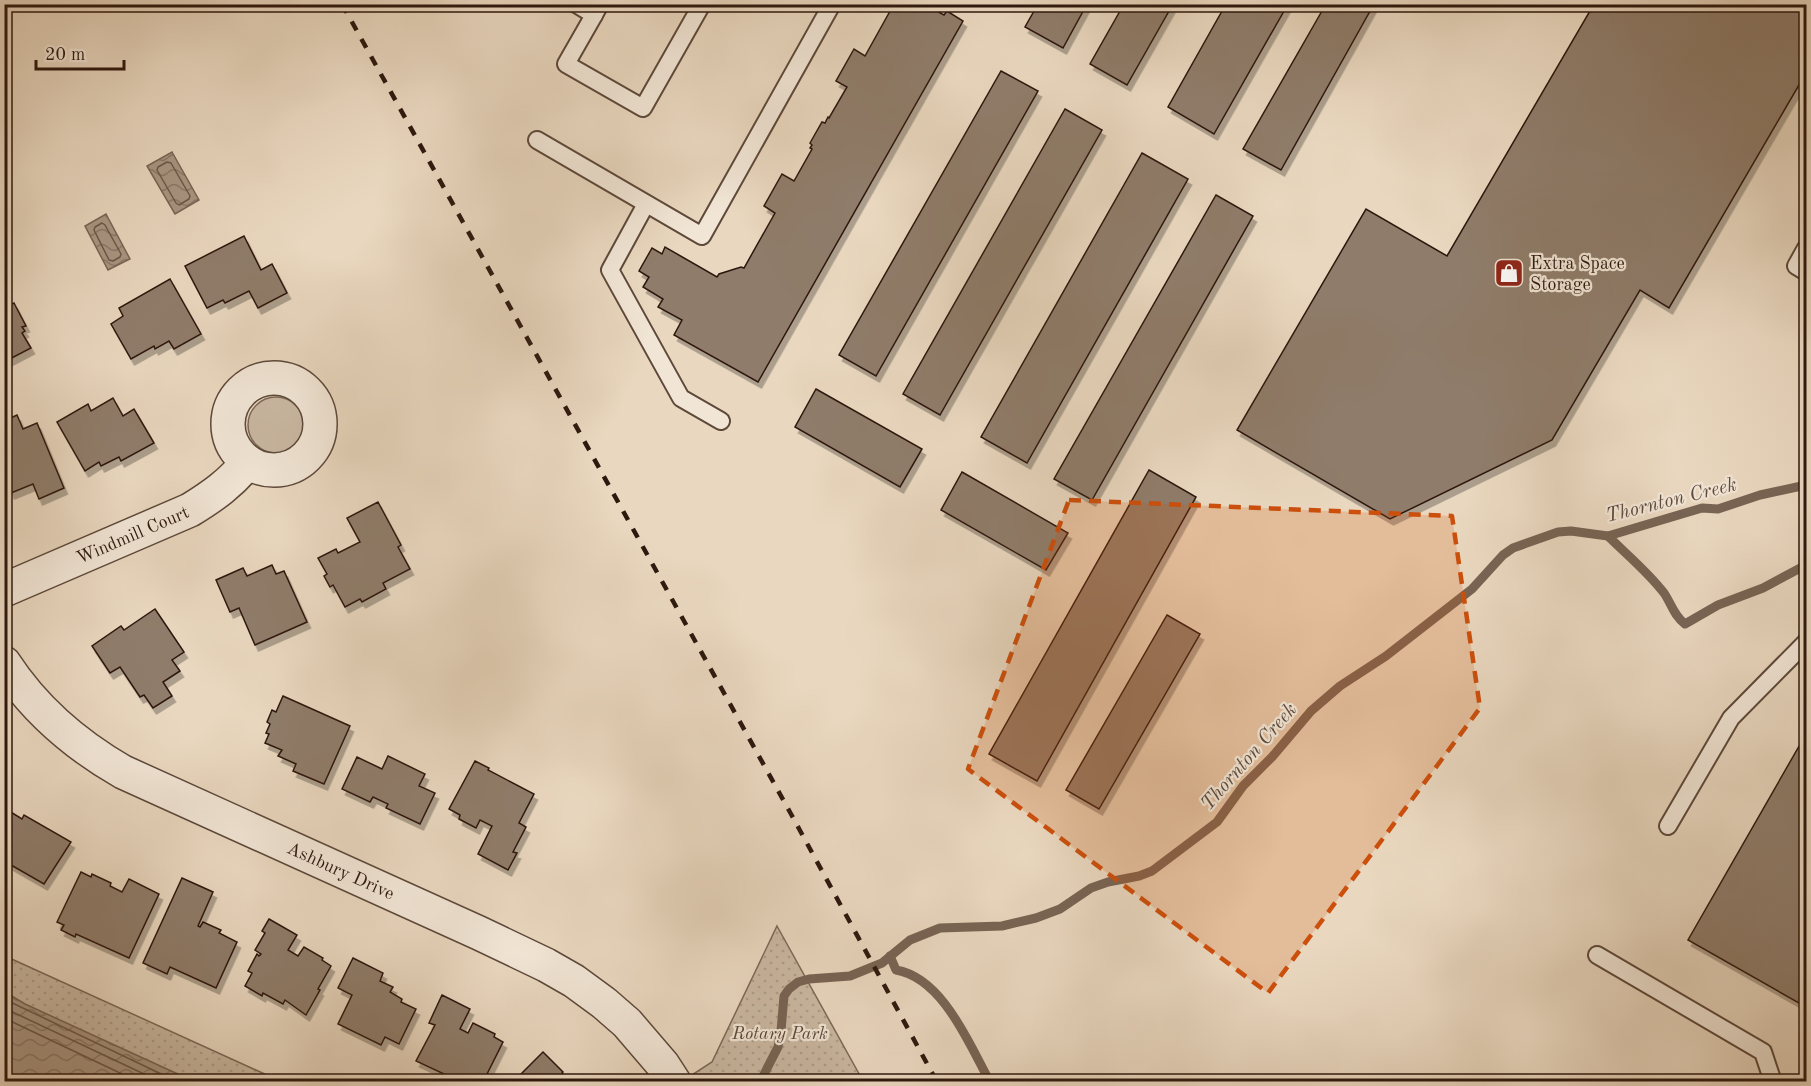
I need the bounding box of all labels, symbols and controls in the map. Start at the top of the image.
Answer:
scale bar [36,33,124,71]
text: 20 m [45,46,85,64]
place label: Extra Space Storage [1530,255,1625,294]
shop icon: Extra Space Storage [1493,257,1525,289]
water label: Thornton Creek [1604,475,1739,527]
street label: Windmill Court [74,503,192,568]
water label: Thornton Creek [1198,700,1301,815]
street label: Ashbury Drive [284,839,397,903]
park label: Rotary Park [731,1025,828,1043]

